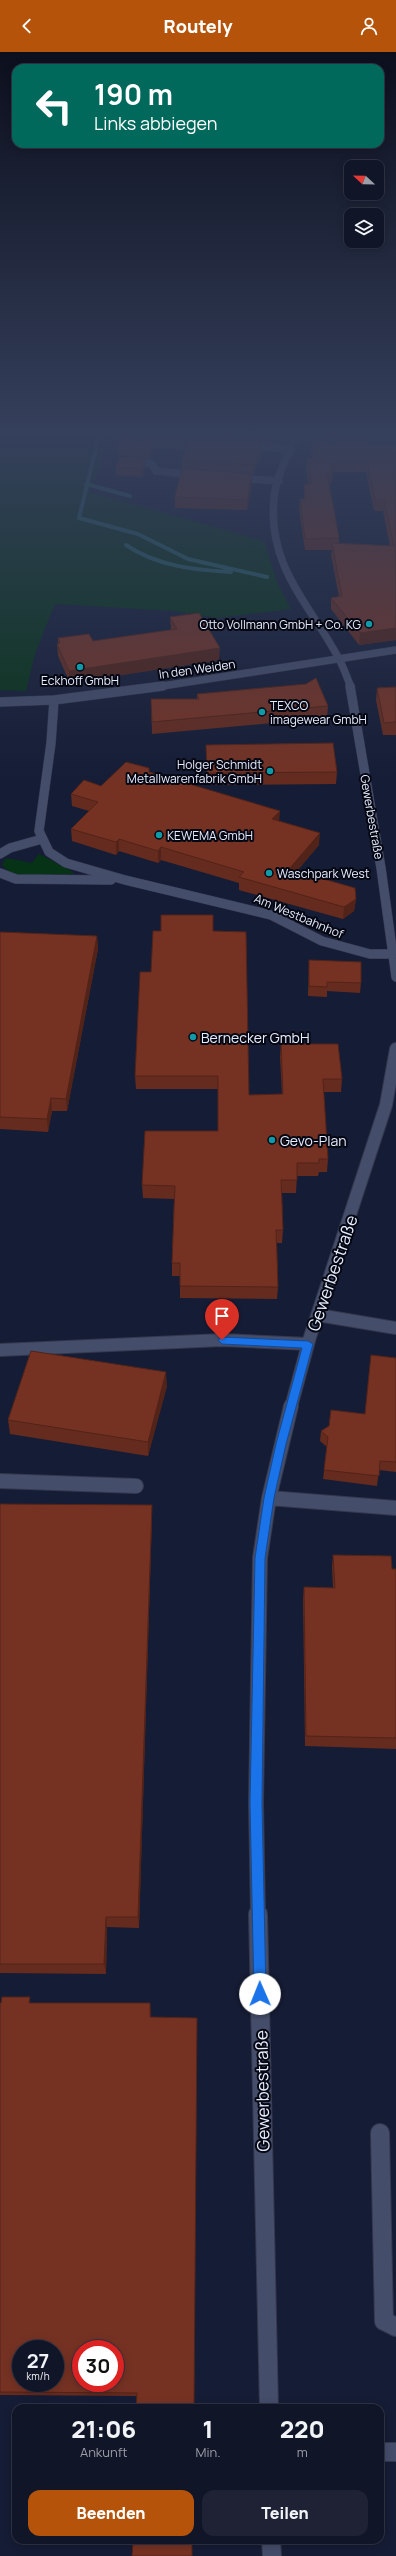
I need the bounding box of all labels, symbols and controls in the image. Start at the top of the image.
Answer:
text: Routely [164,14,232,38]
icon: back [16,15,38,37]
icon: person [358,15,380,37]
text: 190 m [94,75,173,113]
icon: left [28,80,80,132]
text: Links abbiegen [94,111,218,135]
north arrow [344,160,384,200]
map controls [344,160,384,248]
button: layers [344,208,384,248]
place label: Otto Vollmann GmbH + Co. KG [199,616,362,633]
marker: Otto Vollmann GmbH + Co. KG [364,619,374,629]
street label: In den Weiden [158,655,236,683]
marker: Eckhoff GmbH [75,662,85,672]
place label: Eckhoff GmbH [41,672,119,689]
place label: TEXCO imagewear GmbH [270,697,367,728]
marker: TEXCO imagewear GmbH [257,707,267,717]
place label: Holger Schmidt Metallwarenfabrik GmbH [127,756,262,787]
marker: Holger Schmidt Metallwarenfabrik GmbH [265,766,275,776]
street label: Gewerbestraße [356,773,388,861]
place label: KEWEMA GmbH [167,827,253,844]
marker: KEWEMA GmbH [154,830,164,840]
place label: Waschpark West [277,865,370,882]
marker: Waschpark West [264,868,274,878]
street label: Am Westbahnhof [252,890,347,943]
place label: Bernecker GmbH [201,1028,309,1047]
marker: Bernecker GmbH [188,1032,198,1042]
place label: Gevo-Plan [280,1131,347,1150]
marker: Gevo-Plan [267,1135,277,1145]
street label: Gewerbestraße [301,1212,363,1334]
pin [205,1299,239,1340]
icon: arrive [211,1305,233,1327]
position arrow [239,1973,281,2015]
street label: Gewerbestraße [249,2030,275,2152]
speed limit sign: 30 [72,2340,124,2392]
text: 27 [27,2347,49,2374]
text: km/h [26,2369,50,2383]
text: 21:06 [71,2412,136,2445]
text: 1 [202,2412,213,2445]
text: 220 [280,2412,325,2445]
text: Ankunft [80,2443,128,2461]
text: Min. [195,2443,220,2461]
text: m [297,2443,308,2461]
button: Beenden [28,2490,194,2536]
button: Teilen [202,2490,368,2536]

